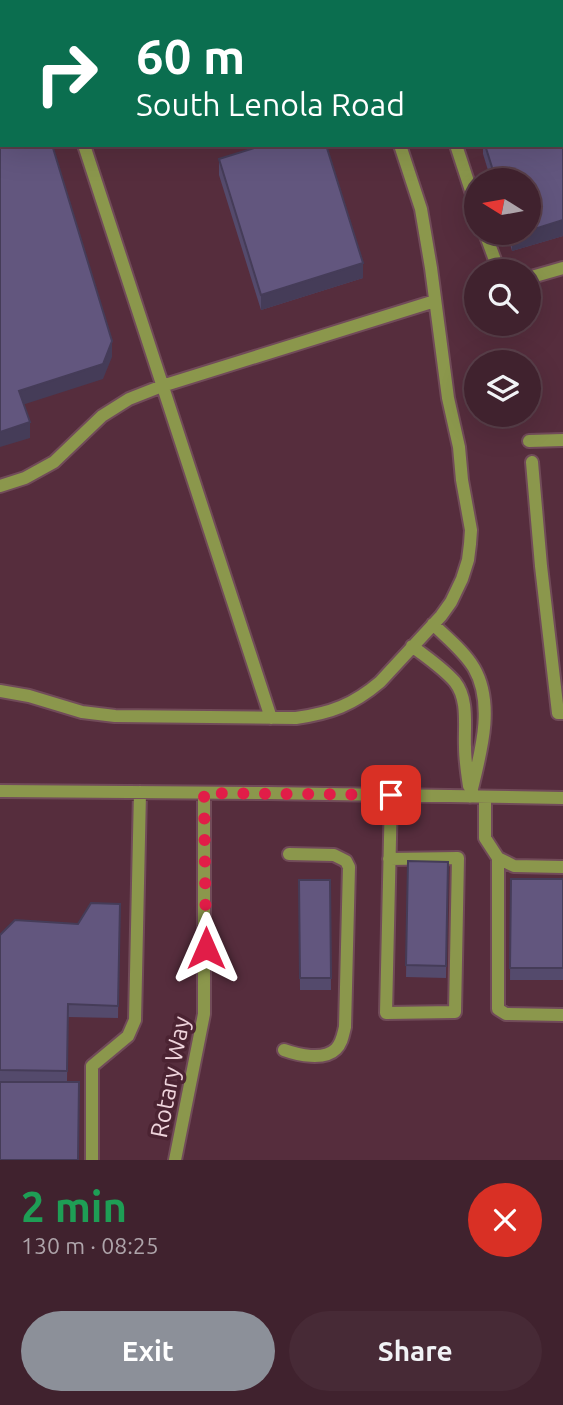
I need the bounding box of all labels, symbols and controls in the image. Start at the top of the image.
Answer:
icon: right [21,28,112,119]
text: 60 m [136,28,245,83]
text: South Lenola Road [136,86,405,122]
north arrow [464,168,541,245]
map controls [464,168,541,427]
button: search [464,259,541,336]
button: layers [464,350,541,427]
pin [361,765,421,825]
icon: arrive [372,776,410,814]
position arrow [169,911,243,985]
street label: Rotary Way [145,1014,195,1140]
text: 2 min [21,1183,127,1230]
button: close [468,1183,542,1257]
text: 130 m · 08:25 [21,1233,159,1258]
button: Exit [21,1311,275,1391]
button: Share [289,1311,542,1391]

